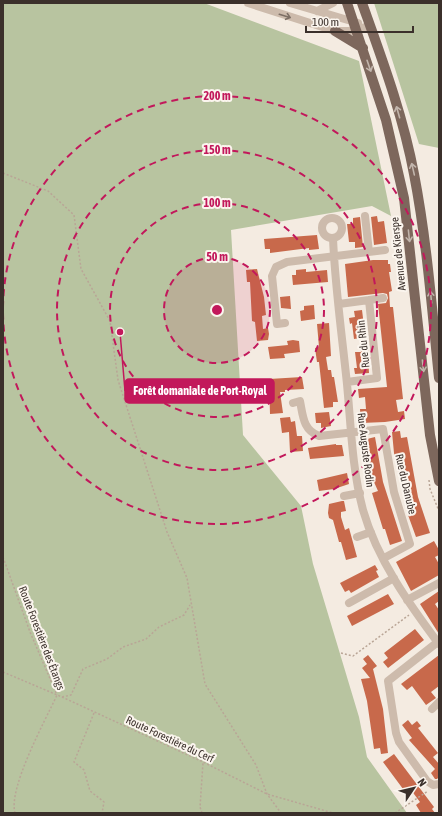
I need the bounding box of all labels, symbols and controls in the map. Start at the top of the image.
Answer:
scale bar [306,8,413,34]
one-way arrow [278,13,291,20]
text: 100 m [312,15,339,29]
one-way arrow [366,60,374,72]
text: 200 m [203,89,231,103]
one-way arrow [394,106,401,119]
text: 150 m [203,143,231,157]
one-way arrow [408,163,416,176]
text: 100 m [203,196,231,210]
street label: Avenue de Kierspe [388,217,408,291]
one-way arrow [405,229,412,242]
text: 50 m [206,250,228,264]
one-way arrow [427,291,434,304]
centre of rings [210,303,224,317]
street label: Rue du Rhin [355,319,371,369]
one-way arrow [419,359,427,372]
callout: Forêt domaniale de Port-Royal [125,379,274,403]
text: Forêt domaniale de Port-Royal [133,384,267,398]
street label: Rue Auguste Rodin [355,412,377,488]
street label: Rue du Danube [393,453,419,515]
street label: Route Forestière des Étangs [17,585,67,692]
street label: Route Forestière du Cerf [124,713,216,765]
north arrow [394,768,434,808]
text: N [415,776,429,788]

